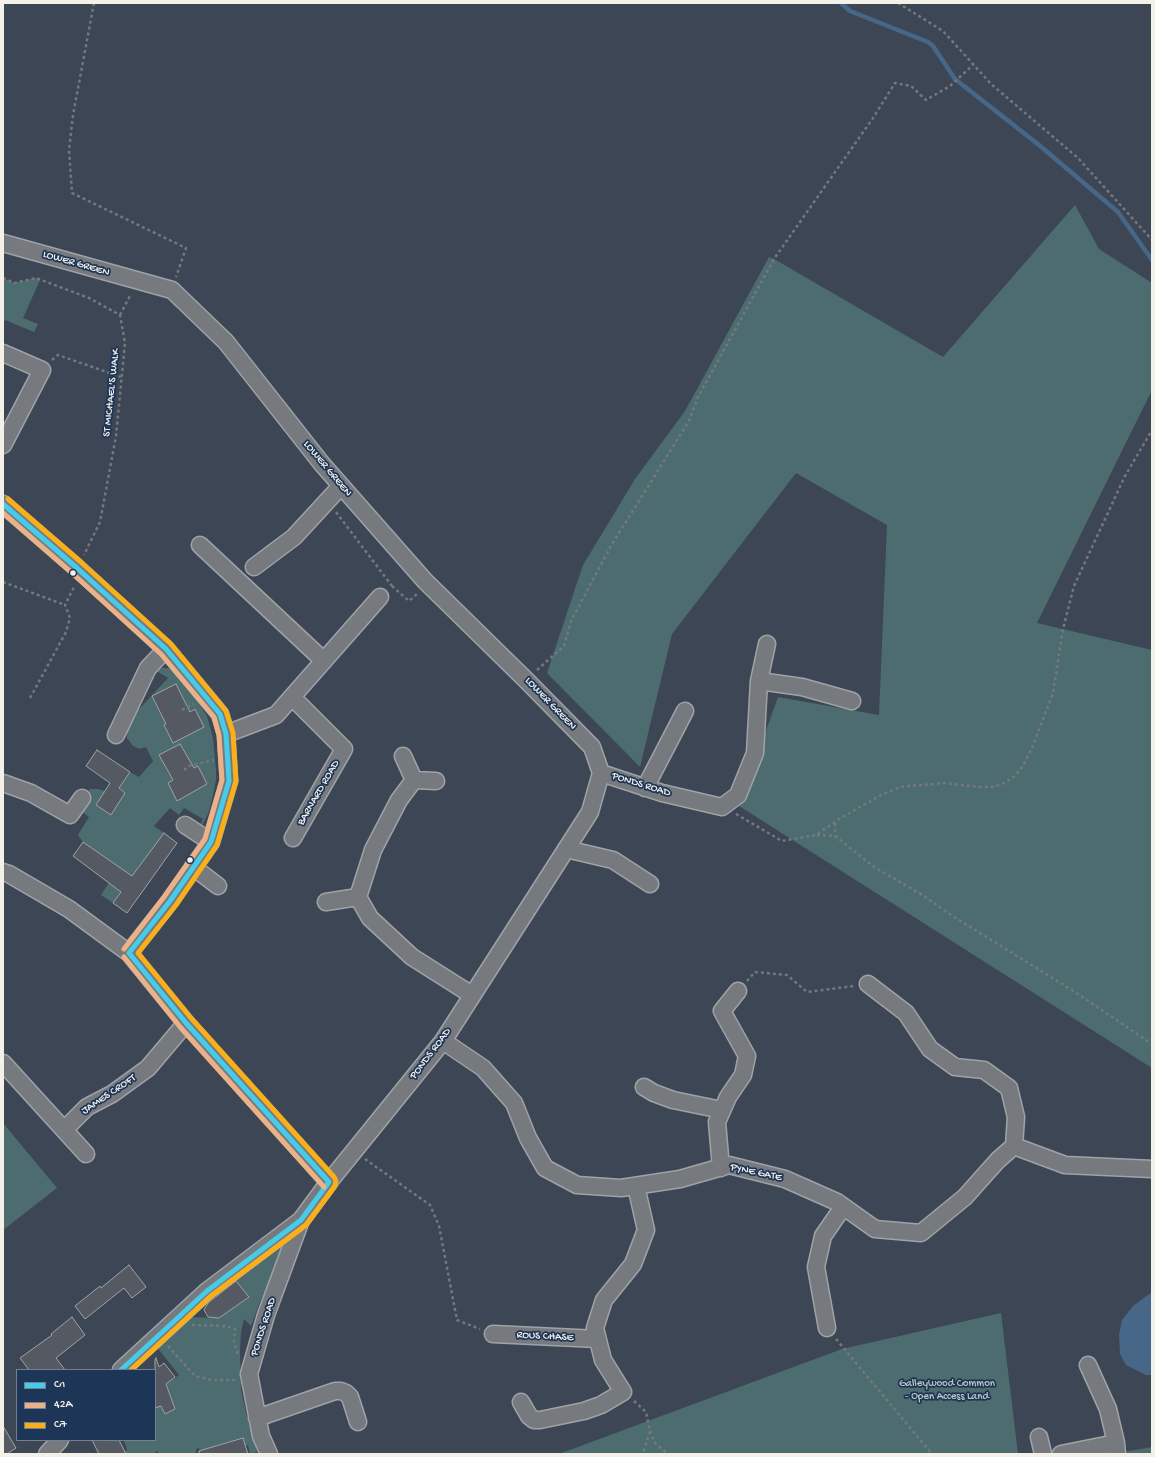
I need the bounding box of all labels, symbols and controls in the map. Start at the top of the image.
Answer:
street label: LOWER GREEN [41,248,111,280]
street label: ST MICHAEL'S WALK [101,348,123,438]
street label: LOWER GREEN [300,438,354,500]
unlabelled marker [68,568,78,578]
street label: LOWER GREEN [521,675,579,733]
street label: BARNARD ROAD [295,758,343,828]
street label: PONDS ROAD [610,770,672,800]
unlabelled marker [185,855,195,865]
street label: PONDS ROAD [407,1026,455,1082]
street label: JAMES CROFT [79,1072,139,1118]
street label: PYNE GATE [729,1161,783,1185]
street label: PONDS ROAD [248,1296,280,1358]
street label: ROUS CHASE [516,1329,574,1345]
legend [16,1369,156,1441]
park label: Galleywood Common - Open Access Land [899,1377,995,1403]
text: C1 [54,1378,65,1392]
text: 42A [54,1398,73,1412]
text: C7 [54,1418,67,1432]

